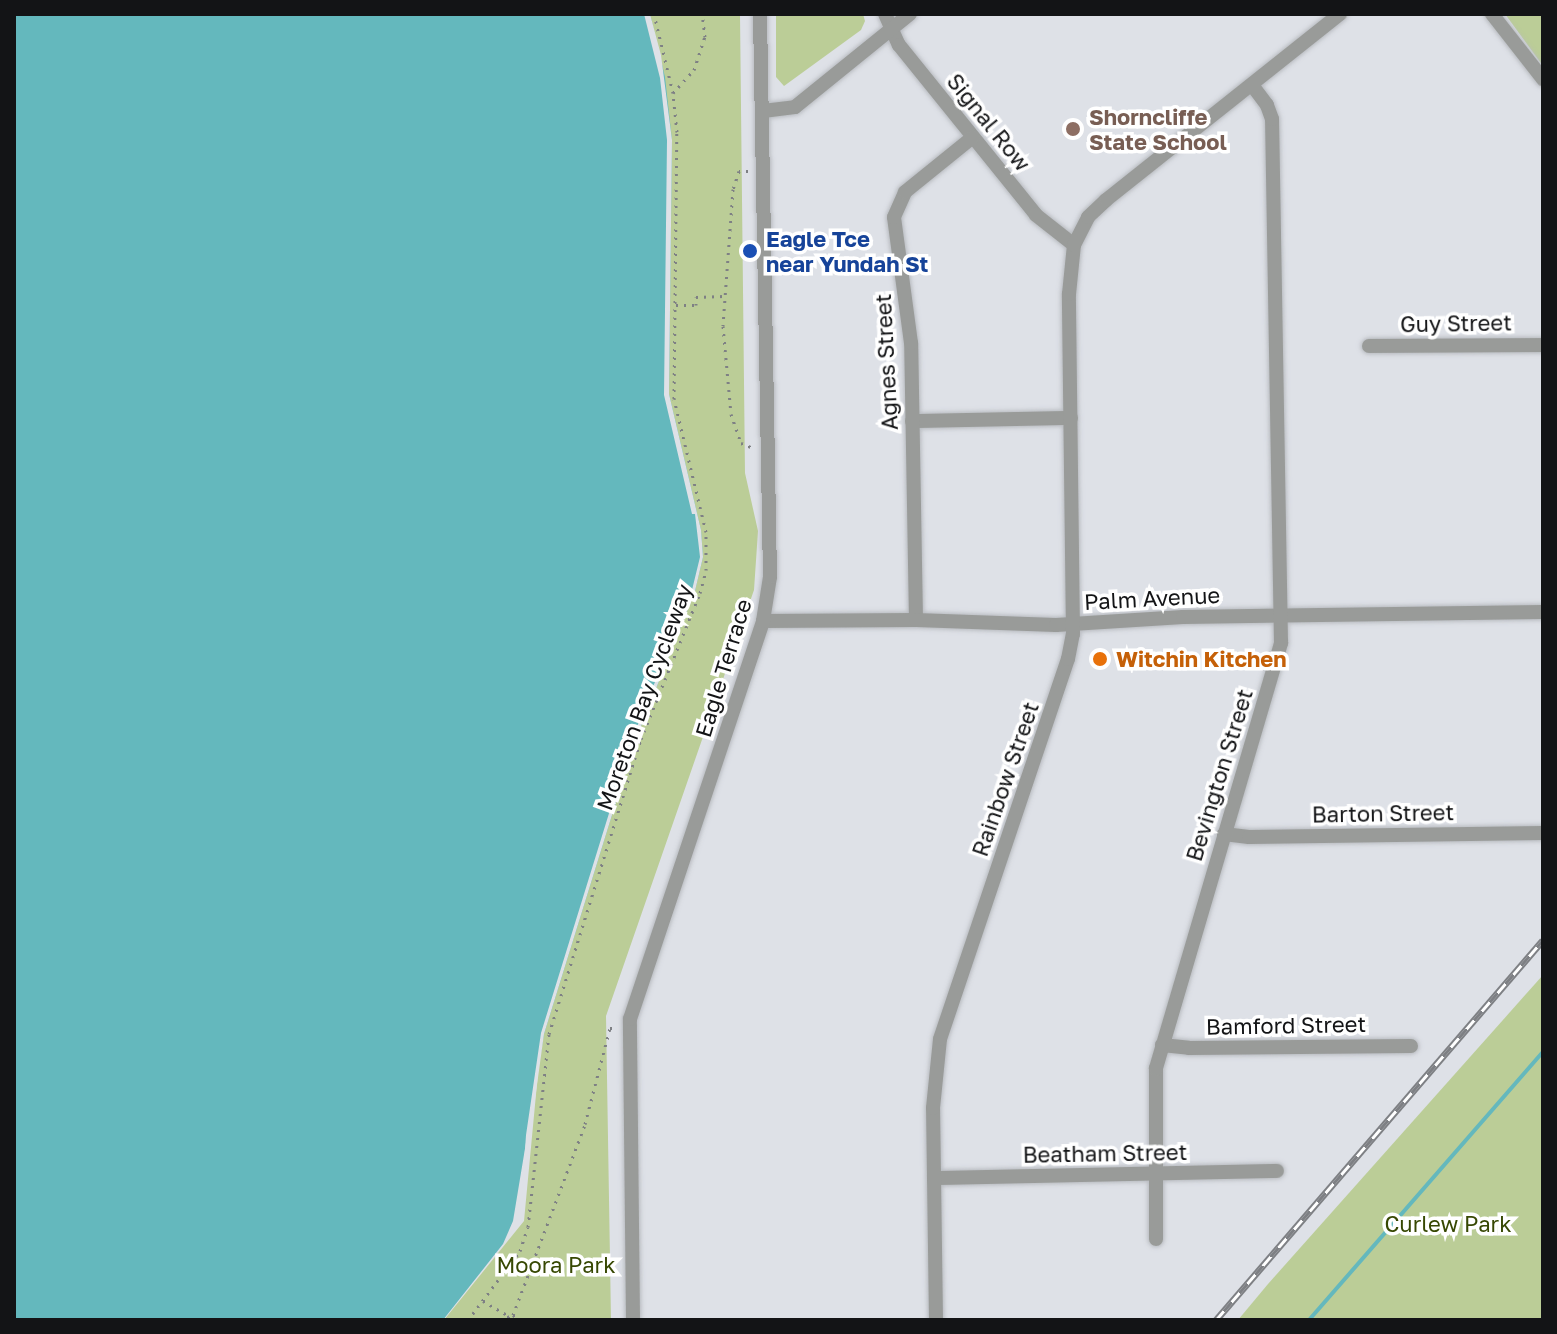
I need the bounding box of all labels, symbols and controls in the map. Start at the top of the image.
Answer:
street label: Signal Row [942,68,1036,176]
place label: Shorncliffe State School [1089,103,1227,154]
marker: Shorncliffe State School [1064,120,1082,138]
place label: Eagle Tce near Yundah St [766,225,928,276]
marker: Eagle Tce near Yundah St [741,242,759,260]
street label: Agnes Street [869,293,903,431]
street label: Guy Street [1400,309,1512,337]
street label: Moreton Bay Cycleway [591,580,697,814]
street label: Palm Avenue [1083,581,1221,615]
street label: Eagle Terrace [690,596,756,740]
place label: Witchin Kitchen [1116,646,1287,672]
marker: Witchin Kitchen [1091,650,1109,668]
street label: Bevington Street [1180,686,1258,864]
street label: Rainbow Street [966,698,1044,860]
street label: Barton Street [1312,799,1454,827]
street label: Bamford Street [1206,1010,1366,1040]
street label: Beatham Street [1023,1138,1187,1168]
park label: Curlew Park [1384,1211,1512,1237]
park label: Moora Park [496,1252,616,1278]

